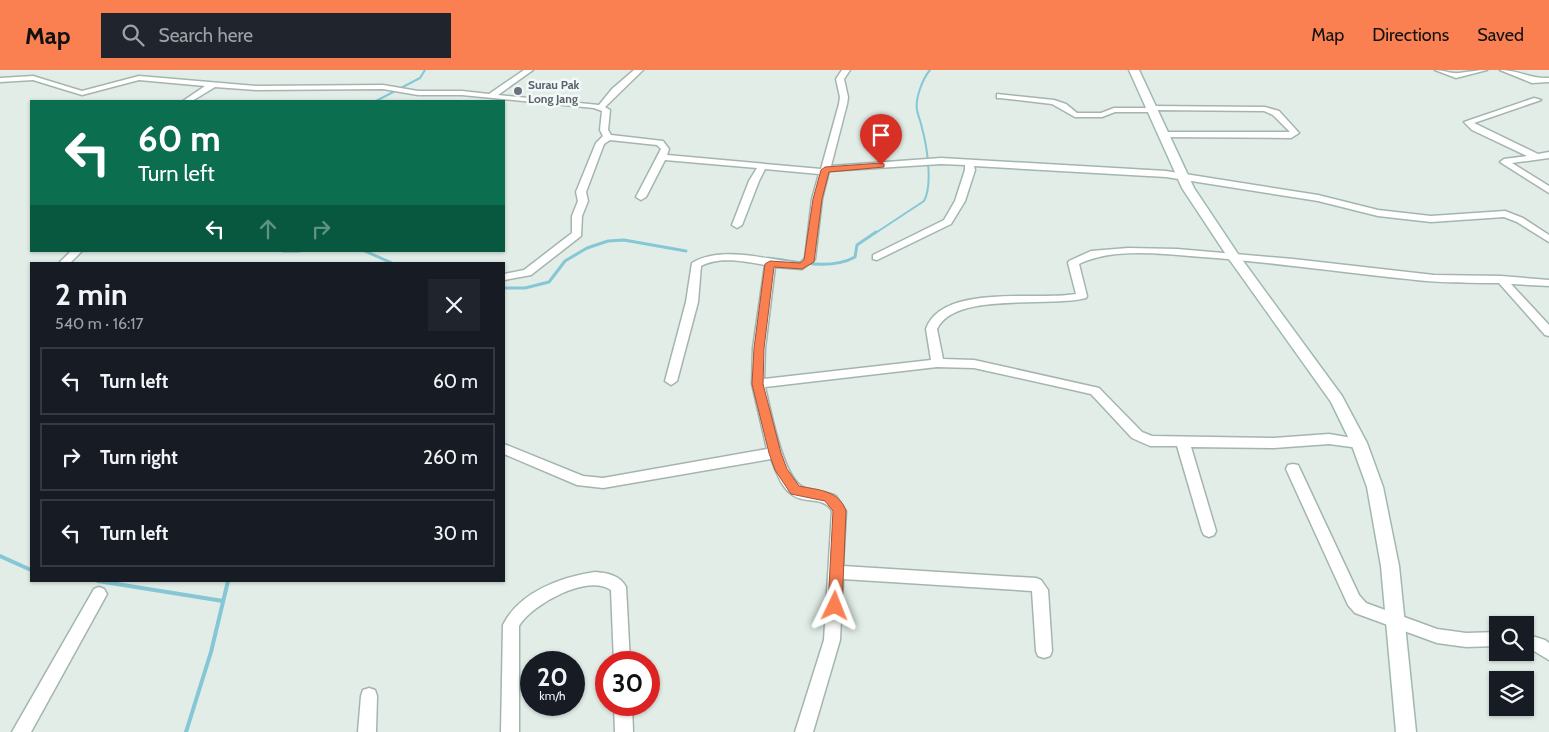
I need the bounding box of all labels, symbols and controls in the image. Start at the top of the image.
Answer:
search box [101,13,451,58]
text: Map [25,21,71,50]
icon: search [119,21,147,49]
text: Search here [159,24,253,47]
text: Map [1311,24,1344,46]
text: Directions [1372,24,1449,46]
text: Saved [1477,24,1524,46]
place label: Surau Pak Long Jang [528,77,580,106]
marker: Surau Pak Long Jang [512,85,524,97]
pin [860,114,902,165]
text: 60 m [138,117,221,160]
icon: left [55,120,120,185]
icon: arrive [867,121,895,149]
text: Turn left [138,160,215,187]
icon: left [201,215,229,243]
icon: ahead [254,215,282,243]
icon: right [307,215,335,243]
text: 2 min [55,276,127,313]
button: close [428,279,480,331]
text: 540 m · 16:17 [55,314,144,333]
icon: left [57,367,85,395]
text: Turn left [100,370,168,393]
text: 60 m [433,370,478,393]
icon: right [57,443,85,471]
text: Turn right [100,446,178,469]
text: 260 m [423,446,478,469]
icon: left [57,519,85,547]
text: Turn left [100,522,168,545]
text: 30 m [434,522,478,545]
position arrow [808,579,860,631]
map controls [1489,616,1534,716]
button: search [1489,616,1534,661]
speed limit sign: 30 [595,651,660,716]
text: 20 [537,662,568,692]
button: layers [1489,671,1534,716]
text: km/h [539,688,566,703]

